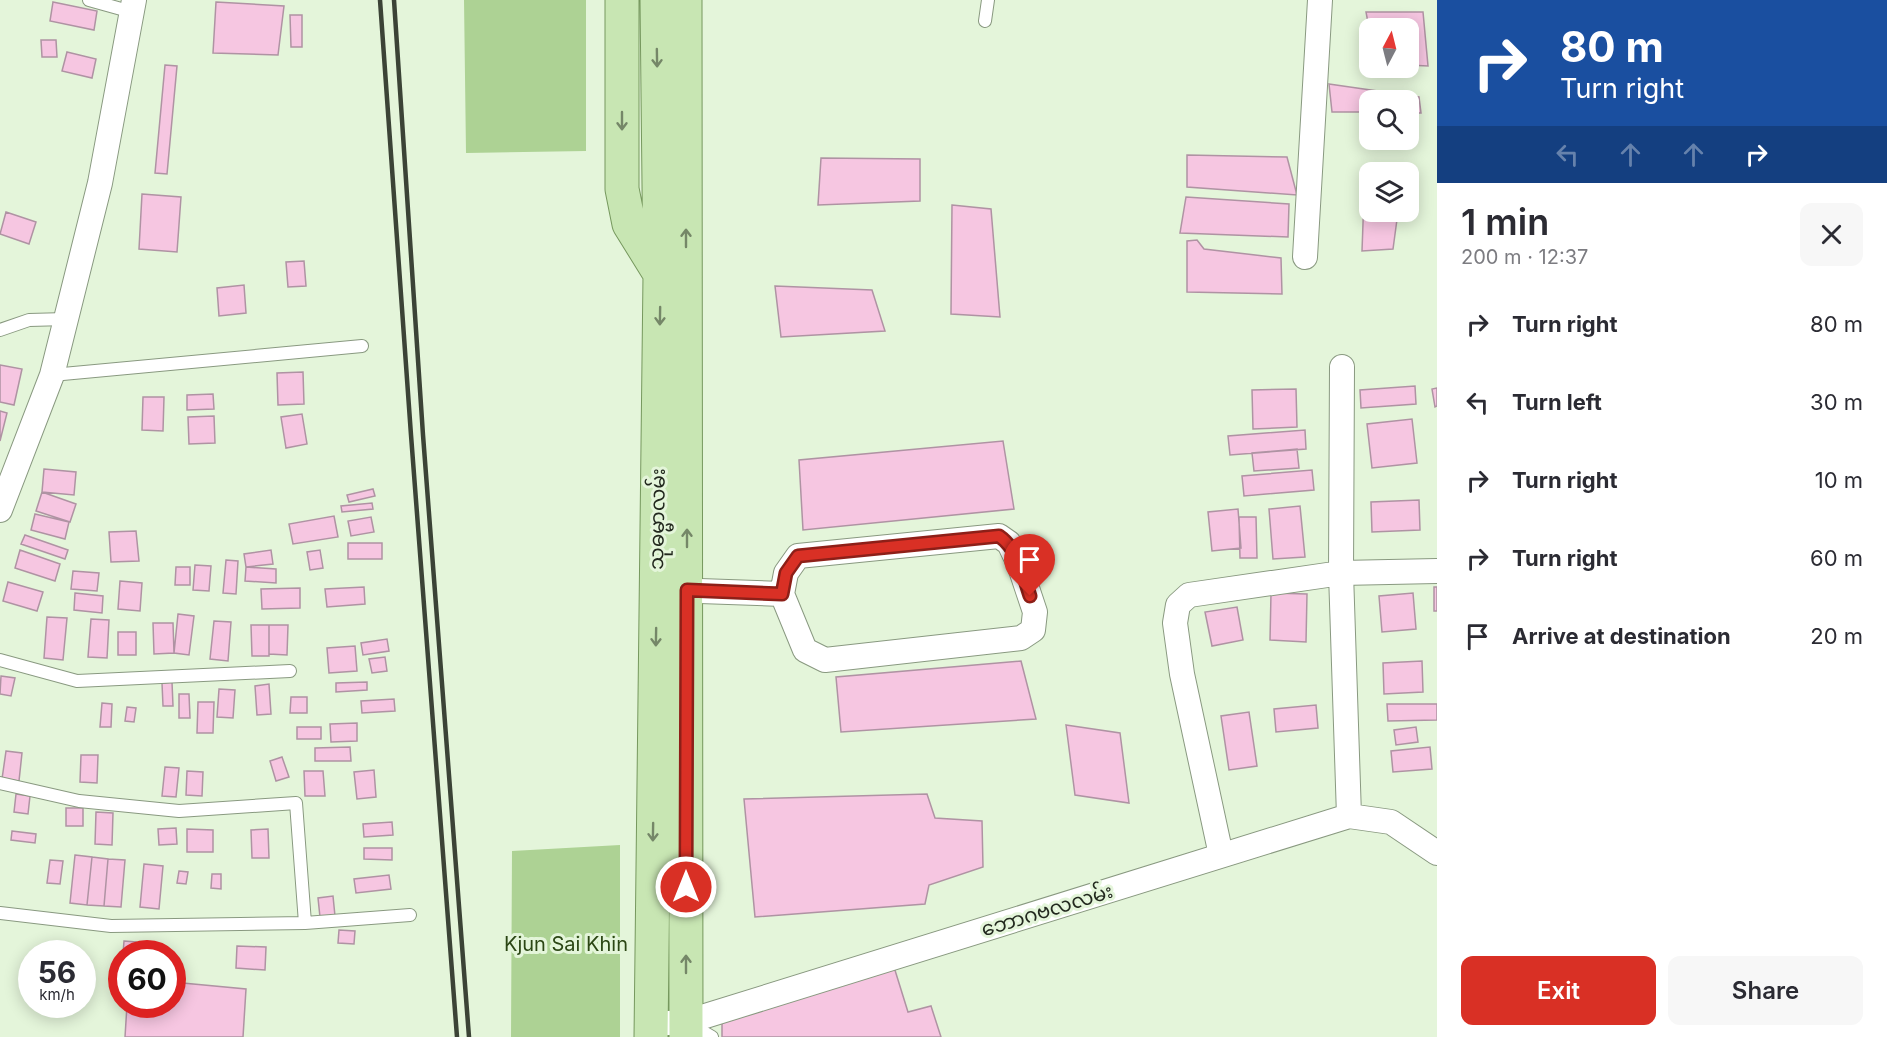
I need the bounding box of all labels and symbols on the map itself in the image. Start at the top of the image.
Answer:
north arrow [1359,18,1419,78]
one-way arrow [652,48,663,68]
one-way arrow [616,111,628,131]
one-way arrow [680,228,692,248]
one-way arrow [654,306,666,326]
street label: သုဓမ္မာလမ်း [642,468,675,570]
one-way arrow [681,528,693,548]
pin [1004,534,1055,596]
one-way arrow [650,627,661,647]
one-way arrow [647,822,659,842]
position arrow [654,855,718,919]
street label: ဘောဂဗလလမ်း [978,877,1116,941]
park label: Kjun Sai Khin [504,932,628,956]
speed limit sign: 60 [108,940,186,1018]
one-way arrow [680,954,692,974]

